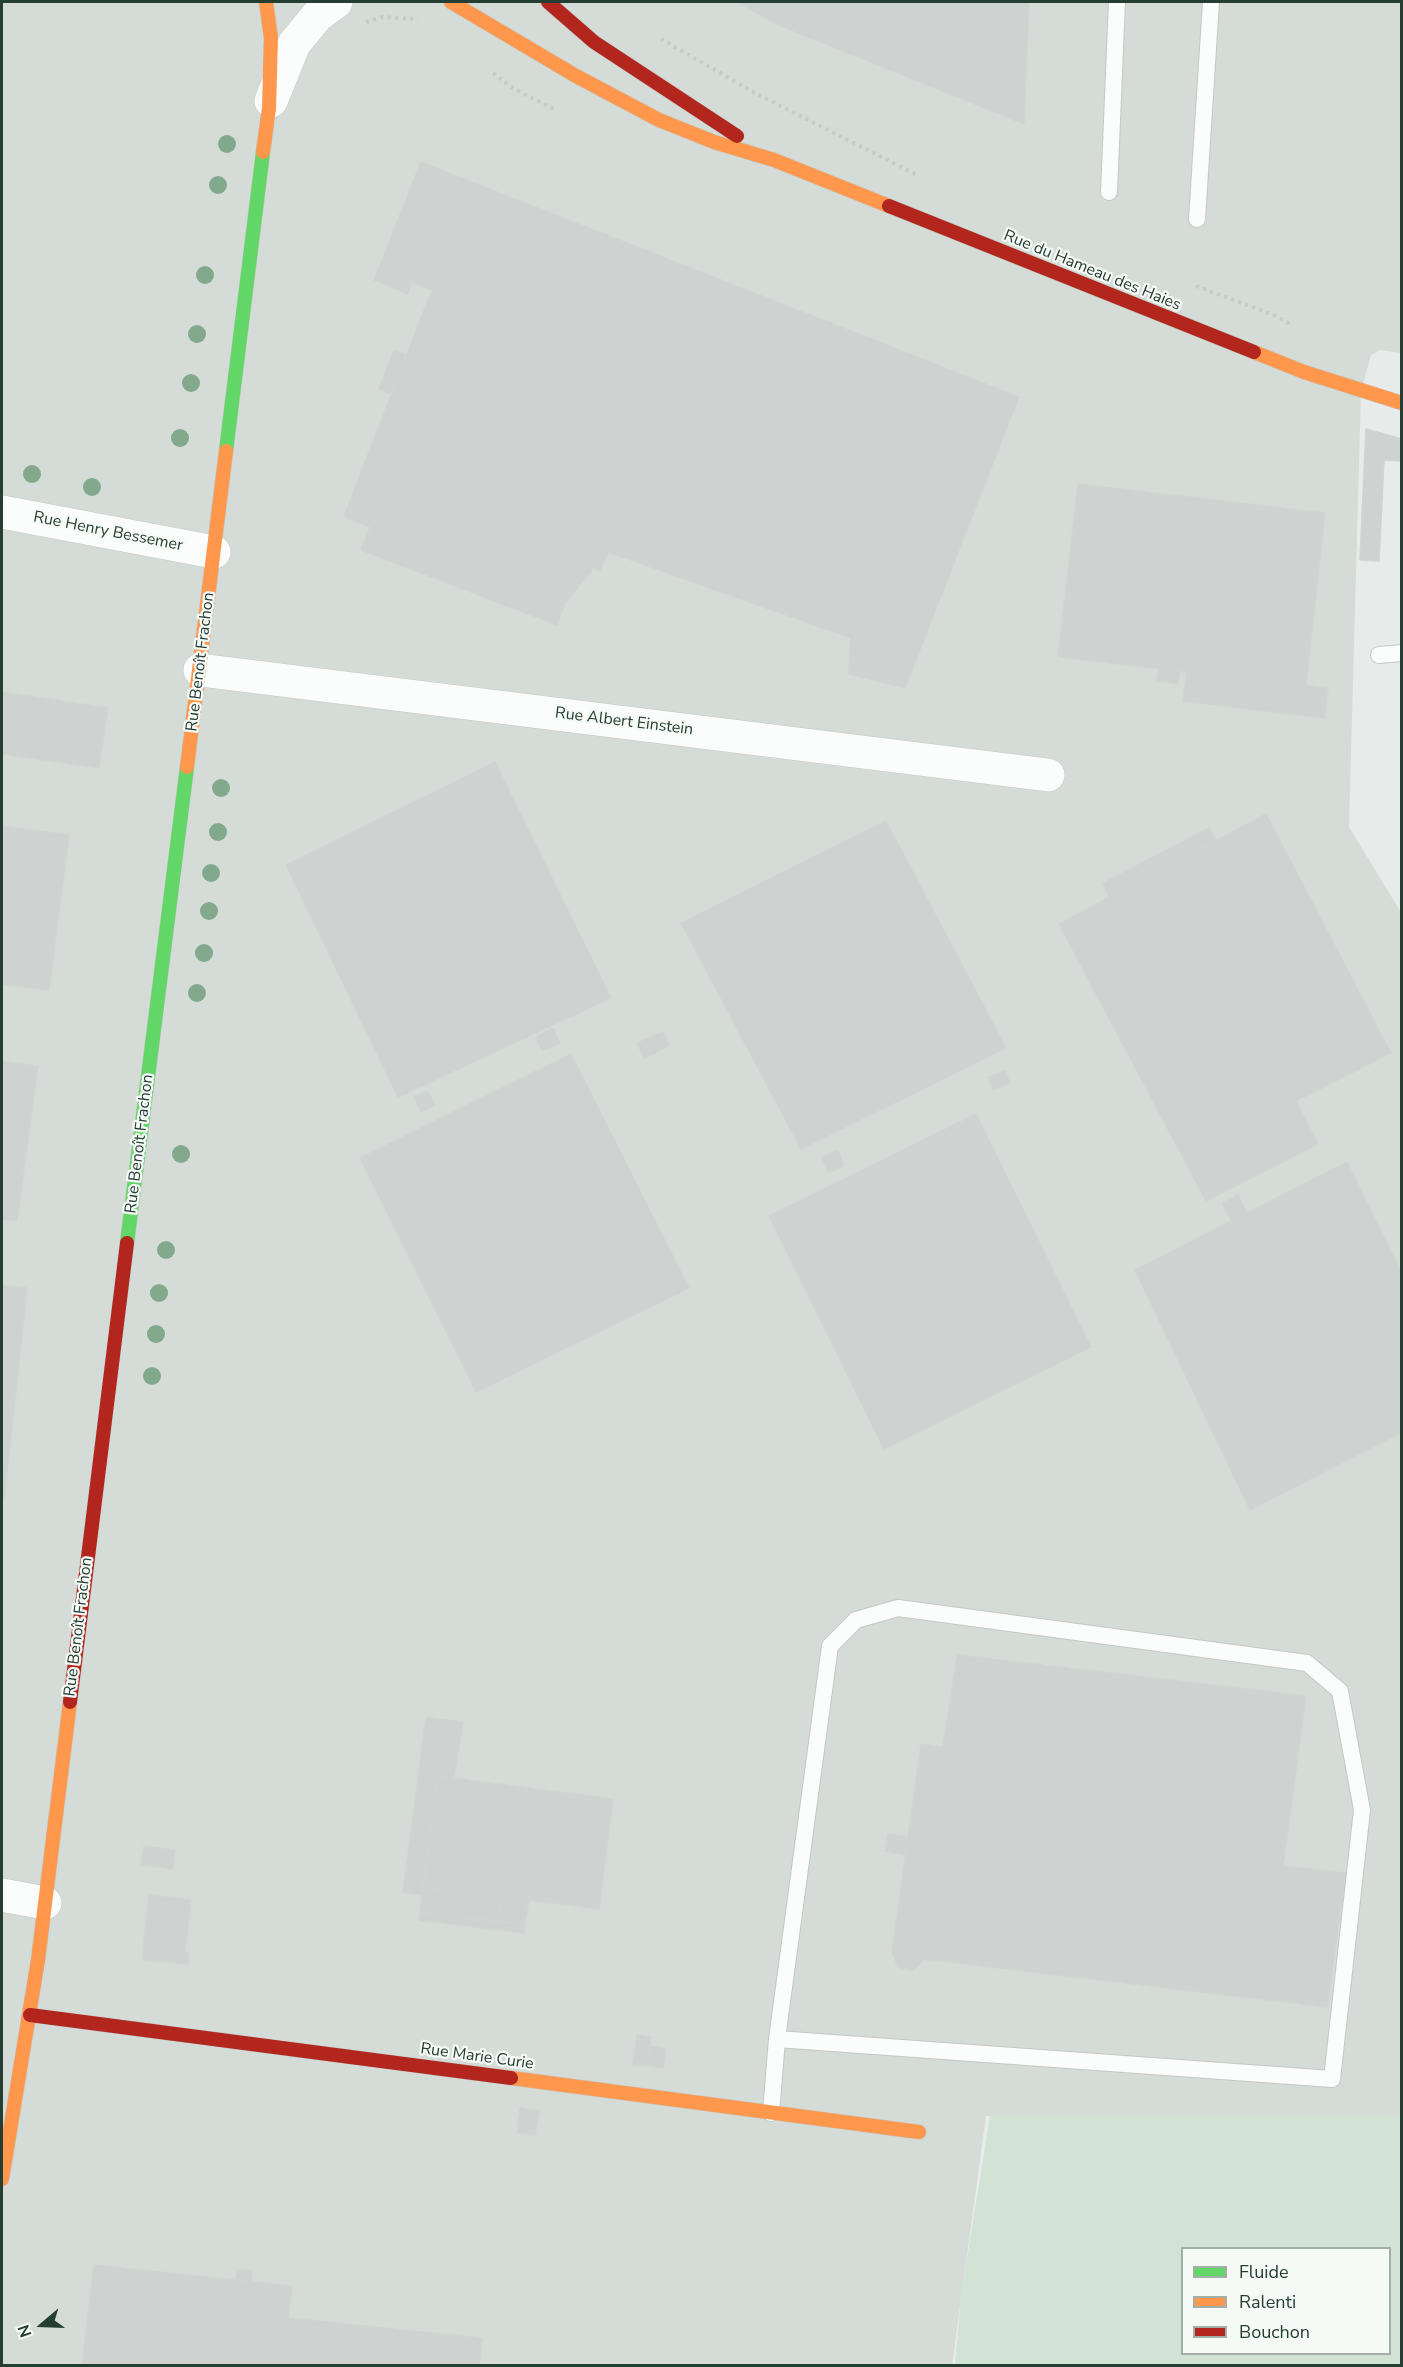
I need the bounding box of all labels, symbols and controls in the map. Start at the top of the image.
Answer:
street label: Rue du Hameau des Haies [1001,227,1183,315]
street label: Rue Henry Bessemer [32,508,184,556]
street label: Rue Benoît Frachon [183,591,219,733]
street label: Rue Albert Einstein [554,704,694,740]
street label: Rue Benoît Frachon [122,1073,158,1215]
street label: Rue Benoît Frachon [61,1556,97,1698]
street label: Rue Marie Curie [419,2040,535,2074]
legend [1181,2247,1391,2355]
text: Fluide [1239,2260,1289,2284]
text: Ralenti [1239,2290,1296,2314]
north arrow [12,2295,72,2355]
text: Bouchon [1239,2320,1310,2344]
text: N [13,2322,37,2340]

